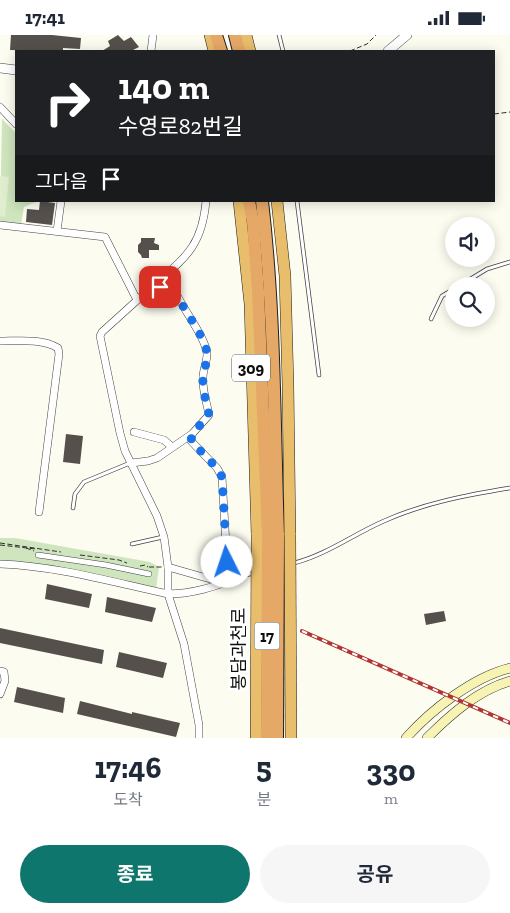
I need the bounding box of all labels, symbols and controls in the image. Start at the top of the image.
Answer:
text: 17:41 [25,6,65,29]
text: 140 m [118,66,209,108]
icon: right [35,70,100,135]
text: 수영로82번길 [118,113,242,140]
icon: arrive [97,165,125,193]
text: 그다음 [35,170,87,193]
map controls [445,217,495,327]
button: sound [445,217,495,267]
pin [139,266,181,308]
icon: arrive [146,273,174,301]
button: search [445,277,495,327]
road number: 309 [232,354,270,381]
position arrow [200,535,252,587]
street label: 봉담과천로 [228,608,250,690]
road number: 17 [254,623,280,649]
text: 17:46 [95,750,162,786]
text: 5 [256,750,272,786]
text: 330 [366,753,415,789]
text: m [384,789,398,808]
text: 도착 [113,790,143,809]
text: 분 [257,790,271,809]
button: 종료 [20,845,250,903]
button: 공유 [260,845,490,903]

